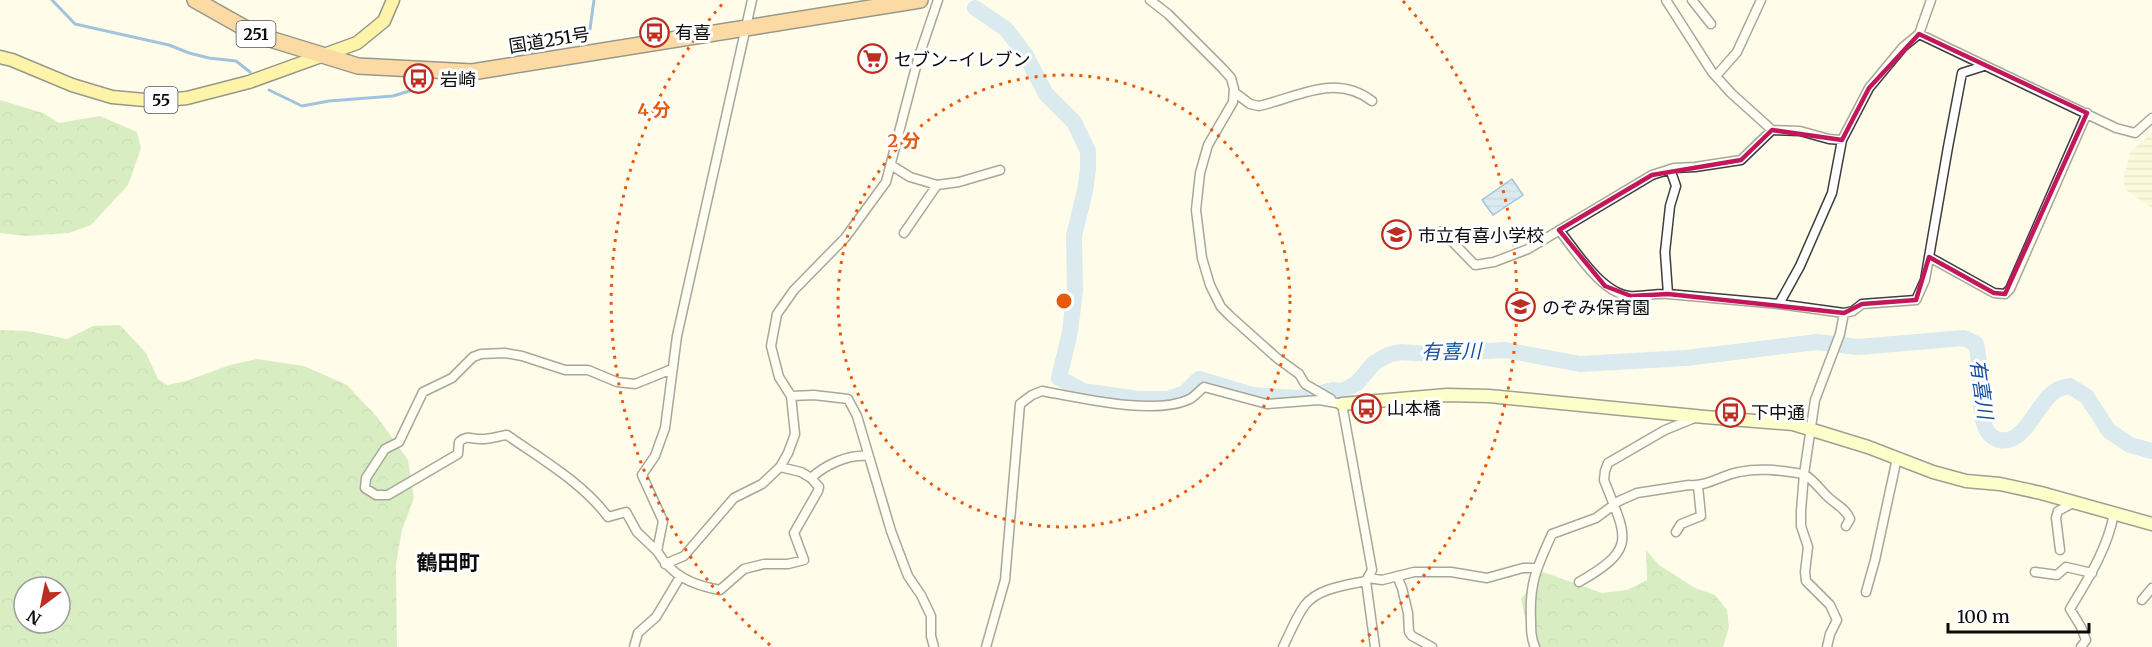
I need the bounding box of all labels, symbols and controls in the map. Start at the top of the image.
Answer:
bus stop icon: 有喜 [638,16,670,48]
road number: 251 [236,21,276,47]
place label: 有喜 [675,21,711,44]
street label: 国道251号 [507,22,591,58]
supermarket icon: セブン-イレブン [857,43,889,75]
place label: セブン-イレブン [894,48,1030,71]
bus stop icon: 岩崎 [403,63,435,95]
place label: 岩崎 [440,68,476,91]
road number: 55 [144,87,178,113]
text: 4 分 [637,98,671,121]
text: 2 分 [888,129,920,152]
school or university icon: 市立有喜小学校 [1381,219,1413,251]
place label: 市立有喜小学校 [1418,224,1544,247]
centre of rings [1054,291,1074,311]
school or university icon: のぞみ保育園 [1505,291,1537,323]
place label: のぞみ保育園 [1542,296,1650,319]
water label: 有喜川 [1421,338,1483,364]
water label: 有喜川 [1965,358,1999,422]
bus stop icon: 山本橋 [1350,392,1382,424]
bus stop icon: 下中通 [1714,396,1746,428]
place label: 山本橋 [1387,397,1441,420]
place label: 下中通 [1751,401,1805,424]
district label: 鶴田町 [417,549,480,576]
north arrow [12,575,72,635]
scale bar [1948,596,2089,634]
text: 100 m [1957,605,2010,628]
text: N [23,606,45,630]

